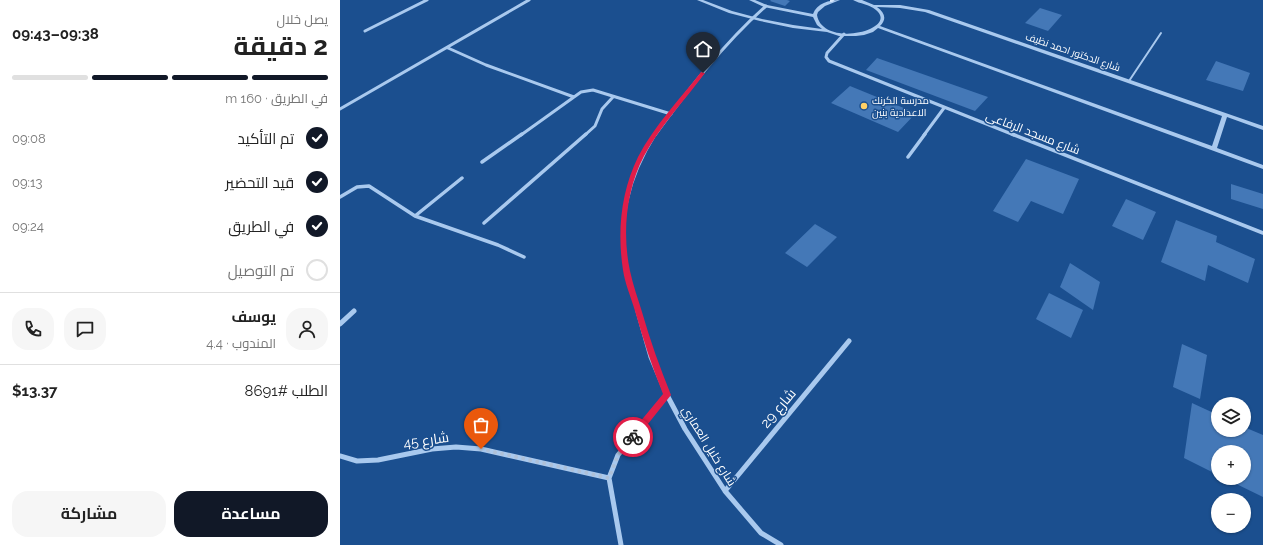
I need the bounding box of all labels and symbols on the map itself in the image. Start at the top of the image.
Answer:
street label: شارع الدكتور احمد نظيف [1024,31,1122,74]
pin [686,32,720,73]
place label: مدرسة الكرنك الاعدادية بنين [872,95,929,119]
marker: مدرسة الكرنك الاعدادية بنين [859,101,869,111]
street label: شارع مسجد الرفاعى [984,109,1082,158]
street label: شارع 29 [757,385,800,431]
street label: شارع خليل العماري [676,404,739,490]
pin [464,408,498,449]
courier [613,417,653,457]
street label: شارع 45 [402,429,450,452]

